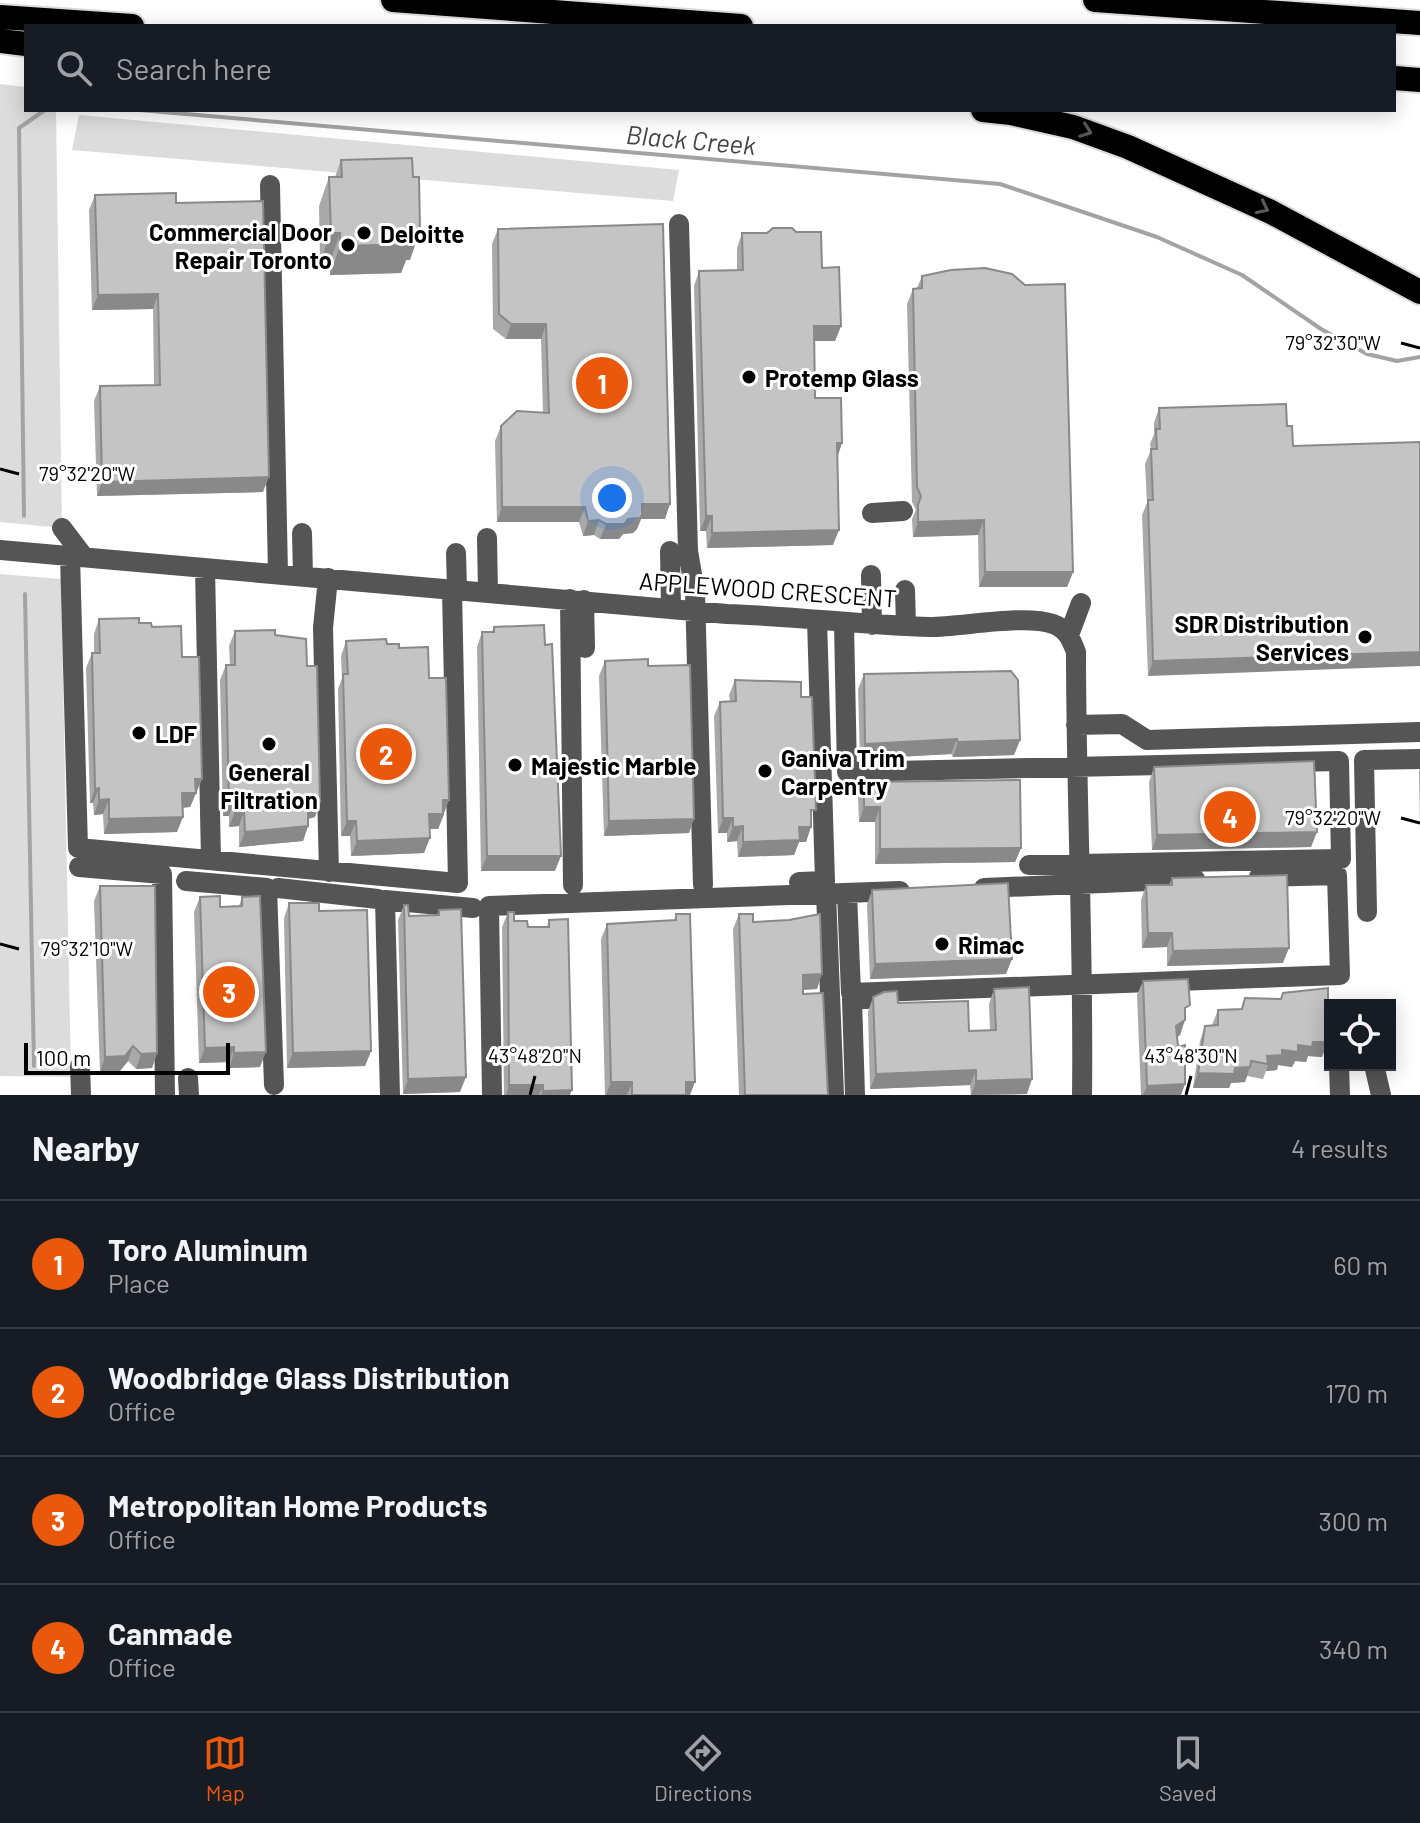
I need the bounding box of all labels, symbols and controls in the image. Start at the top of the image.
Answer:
search box [24,24,1396,112]
icon: search [52,46,96,90]
text: Search here [116,50,272,86]
water label: Black Creek [625,118,757,160]
one-way arrow [1078,121,1092,138]
one-way arrow [1254,199,1269,214]
place label: Commercial Door Repair Toronto [149,217,332,274]
place label: Deloitte [380,219,464,248]
marker: Deloitte [355,224,373,242]
marker: Commercial Door Repair Toronto [339,236,357,254]
text: 79°32'30"W [1285,330,1381,354]
pin: 1 [576,353,628,413]
place label: Protemp Glass [765,363,919,392]
marker: Protemp Glass [740,368,758,386]
text: 79°32'20"W [39,461,135,485]
your location [592,478,632,518]
street label: APPLEWOOD CRESCENT [638,566,898,612]
place label: SDR Distribution Services [1175,609,1349,666]
marker: SDR Distribution Services [1356,628,1374,646]
place label: LDF [155,719,198,748]
marker: LDF [130,724,148,742]
pin: 2 [360,724,412,784]
marker: General Filtration [260,735,278,753]
place label: Ganiva Trim Carpentry [781,743,905,800]
place label: Majestic Marble [531,751,696,780]
marker: Majestic Marble [506,756,524,774]
place label: General Filtration [220,757,318,814]
marker: Ganiva Trim Carpentry [756,762,774,780]
pin: 4 [1204,787,1256,847]
text: 79°32'20"W [1285,805,1381,829]
place label: Rimac [958,930,1025,959]
marker: Rimac [933,935,951,953]
text: 79°32'10"W [41,936,134,960]
pin: 3 [203,962,255,1022]
map controls [1324,999,1396,1071]
button: locate [1324,999,1396,1071]
scale bar [24,1039,230,1075]
text: 43°48'20"N [488,1043,582,1067]
text: 43°48'30"N [1144,1043,1238,1067]
text: 100 m [36,1044,91,1070]
text: Nearby [32,1127,140,1168]
text: 4 results [1291,1132,1388,1163]
text: Toro Aluminum [108,1231,308,1267]
text: 1 [53,1249,63,1280]
text: 60 m [1333,1249,1388,1280]
text: Place [108,1267,170,1298]
text: Woodbridge Glass Distribution [108,1359,510,1395]
text: 2 [51,1377,65,1408]
text: 170 m [1325,1377,1388,1408]
text: Office [108,1395,176,1426]
text: Metropolitan Home Products [108,1487,487,1523]
text: 3 [51,1505,65,1536]
text: 300 m [1319,1505,1388,1536]
text: Office [108,1523,176,1554]
text: Canmade [108,1615,233,1651]
text: 4 [50,1633,66,1664]
text: 340 m [1319,1633,1388,1664]
text: Office [108,1651,176,1682]
tab: Map [203,1731,247,1805]
tab: Directions [654,1731,752,1805]
tab: Saved [1159,1731,1217,1805]

